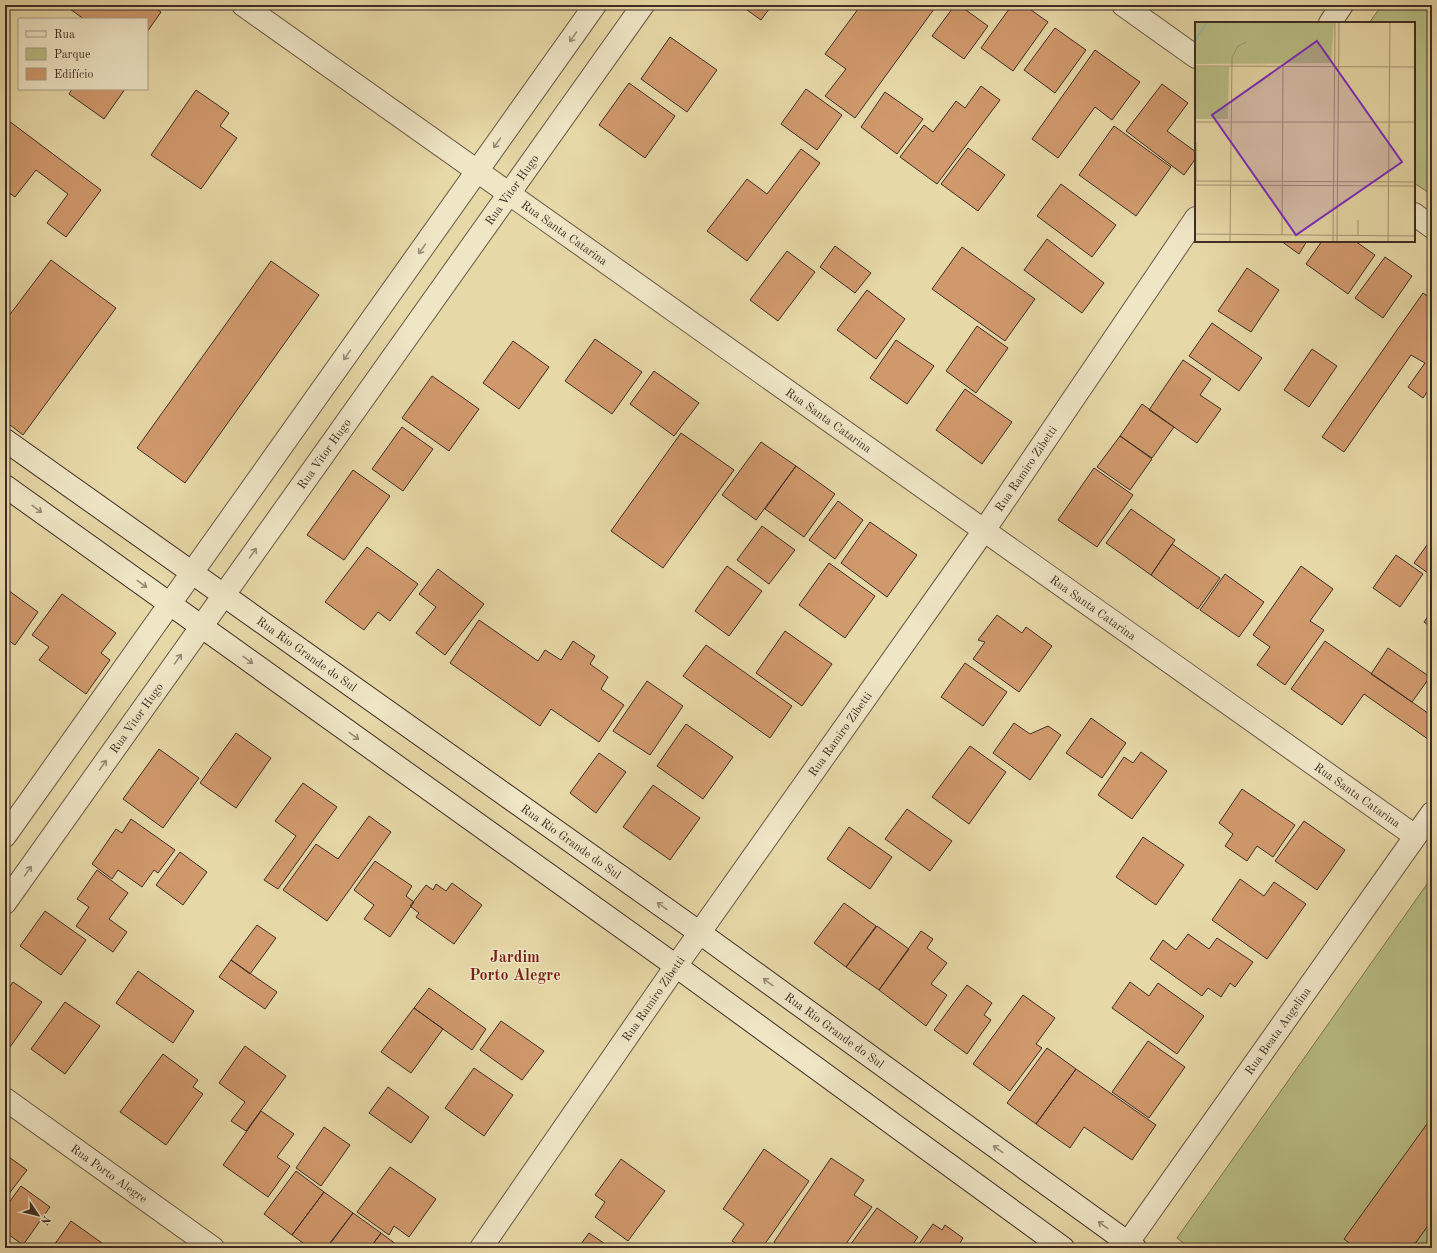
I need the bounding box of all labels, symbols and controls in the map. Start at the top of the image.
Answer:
legend [18,18,148,90]
inset map [1195,22,1415,242]
text: Rua [54,29,75,41]
one-way arrow [569,31,577,42]
text: Parque [54,49,91,61]
text: Edifício [54,69,93,81]
one-way arrow [493,137,501,148]
street label: Rua Vitor Hugo [484,153,542,228]
street label: Rua Santa Catarina [519,199,609,268]
one-way arrow [418,243,426,254]
one-way arrow [343,349,351,360]
street label: Rua Santa Catarina [783,387,873,456]
street label: Rua Vitor Hugo [296,417,354,492]
street label: Rua Ramiro Zibetti [994,424,1060,514]
one-way arrow [31,505,42,513]
one-way arrow [249,548,257,559]
street label: Rua Santa Catarina [1047,574,1138,643]
one-way arrow [137,580,148,588]
street label: Rua Rio Grande do Sul [254,615,358,694]
one-way arrow [174,654,182,665]
one-way arrow [243,656,254,664]
street label: Rua Vitor Hugo [108,681,166,756]
street label: Rua Ramiro Zibetti [807,690,875,779]
one-way arrow [348,732,359,740]
one-way arrow [99,760,107,771]
street label: Rua Santa Catarina [1311,761,1402,830]
street label: Rua Rio Grande do Sul [518,803,623,882]
one-way arrow [24,866,32,877]
one-way arrow [657,902,668,910]
district label: Jardim Porto Alegre [469,950,561,984]
street label: Rua Ramiro Zibetti [621,955,688,1044]
one-way arrow [763,978,774,986]
street label: Rua Beata Angelina [1244,985,1314,1077]
street label: Rua Rio Grande do Sul [782,991,886,1071]
street label: Rua Porto Alegre [68,1143,149,1206]
one-way arrow [993,1145,1004,1153]
north arrow [18,1195,58,1235]
text: N [38,1213,52,1227]
one-way arrow [1098,1221,1109,1229]

